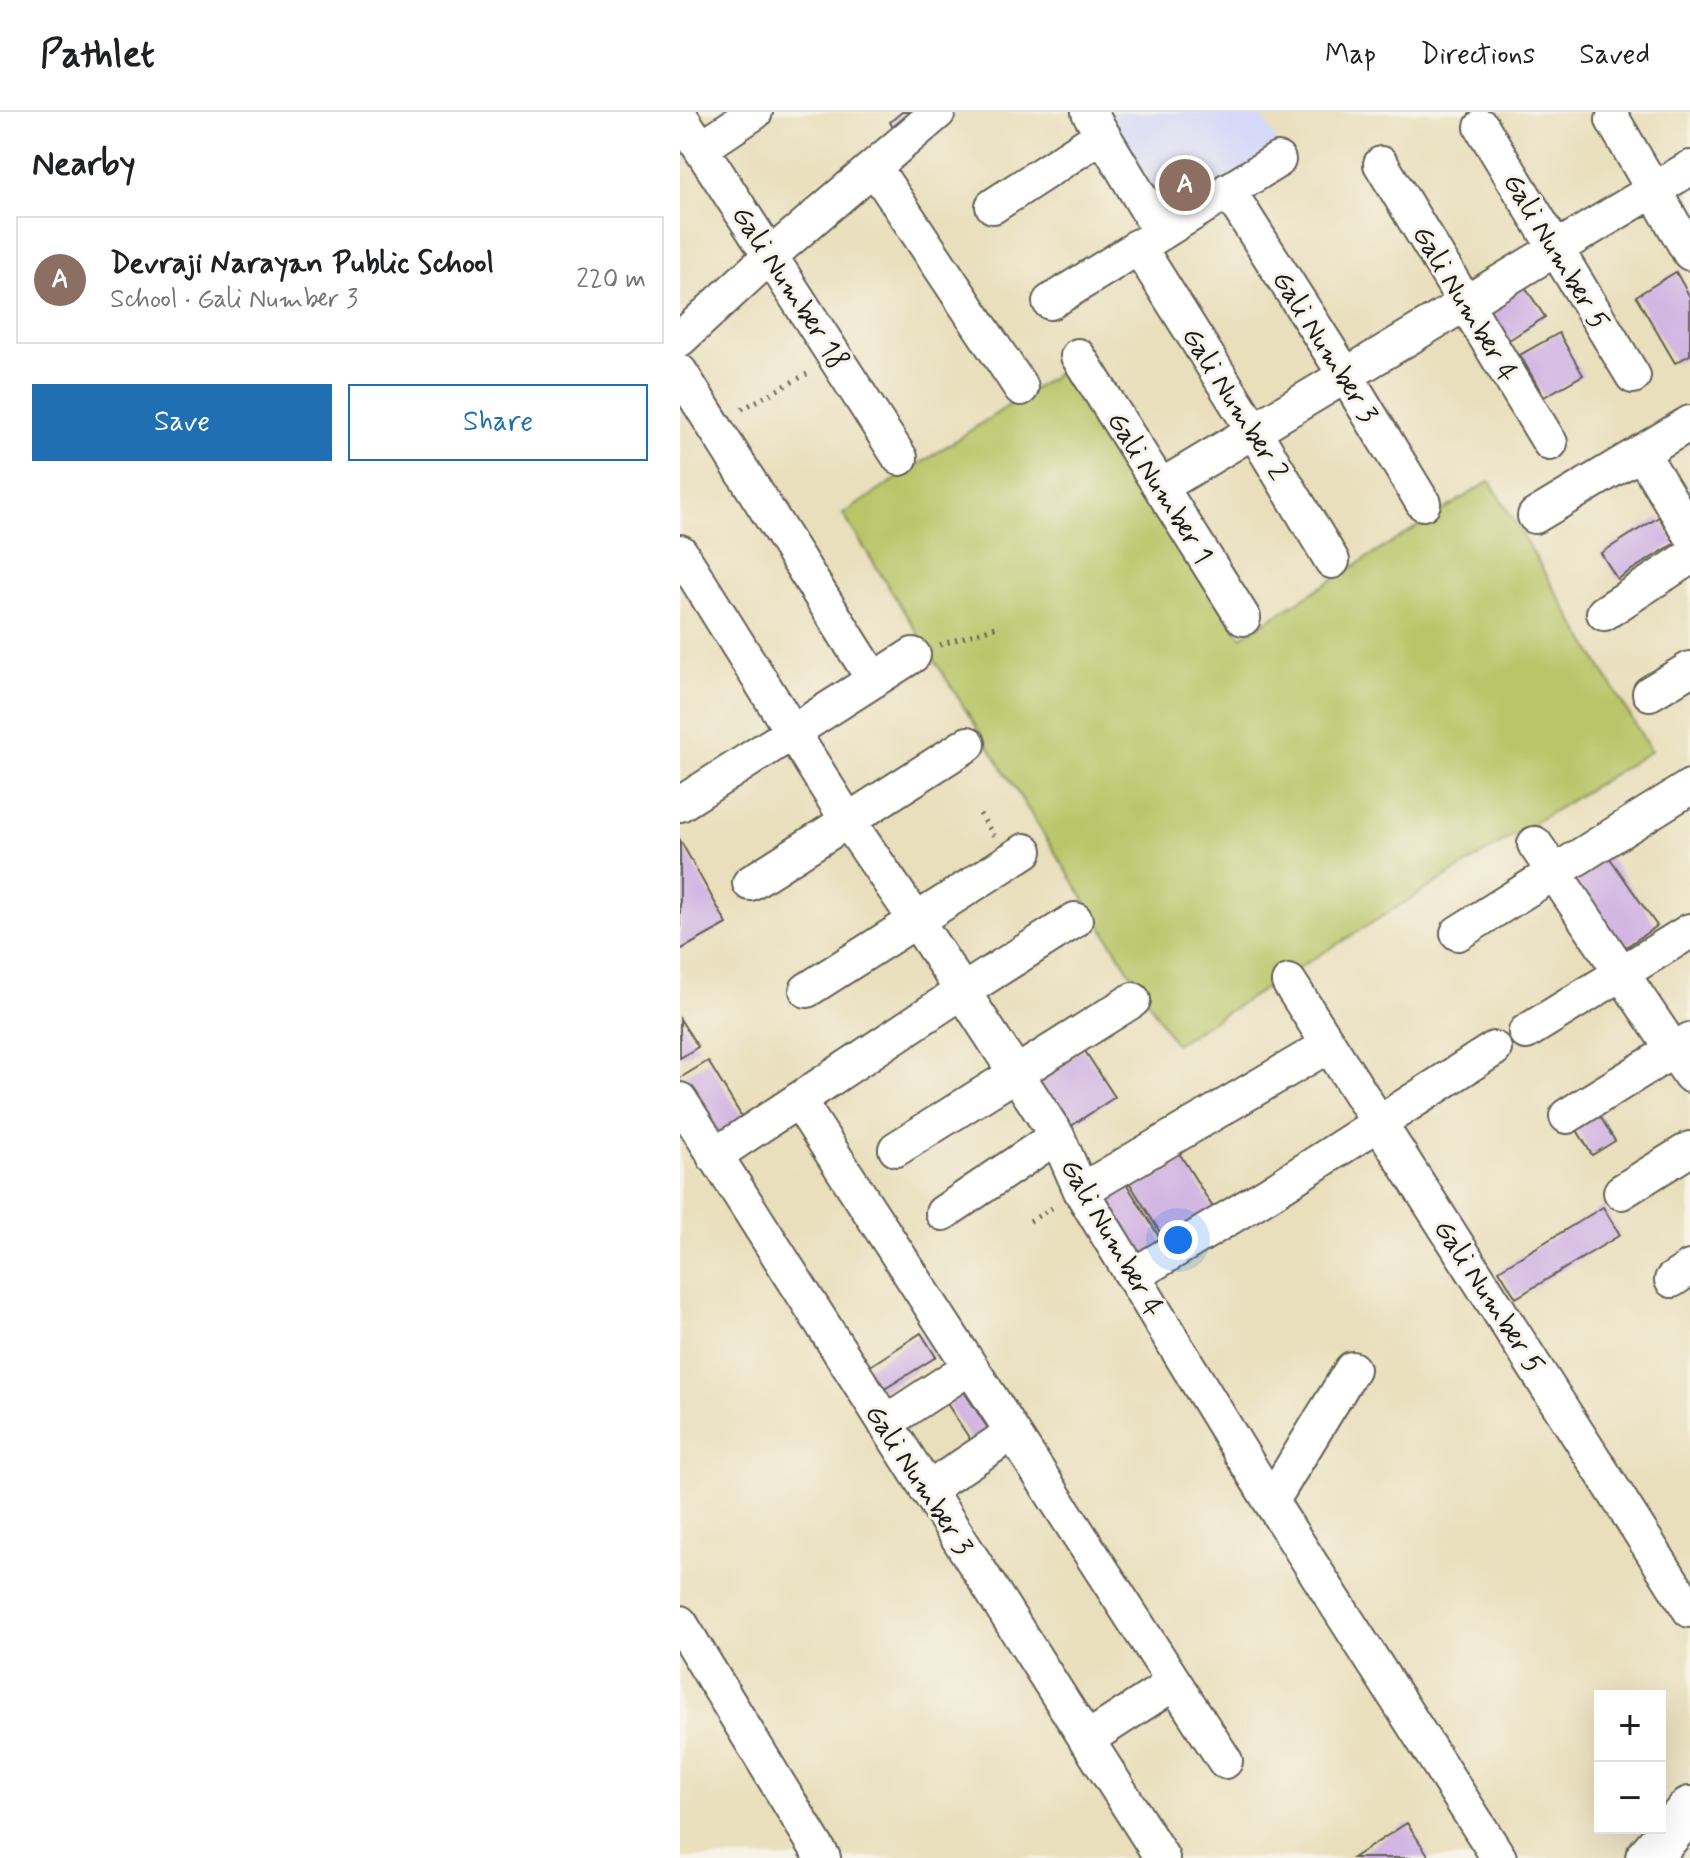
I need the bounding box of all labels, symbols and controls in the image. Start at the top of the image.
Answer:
text: Pathlet [40,31,155,80]
text: Map [1325,37,1376,74]
text: Directions [1420,37,1535,74]
text: Saved [1579,37,1650,74]
text: Nearby [32,142,136,187]
pin: A [1159,155,1211,215]
street label: Gali Number 5 [1493,167,1616,338]
street label: Gali Number 18 [722,199,856,377]
street label: Gali Number 4 [1403,219,1525,390]
text: Devraji Narayan Public School [110,244,494,283]
text: A [51,263,69,297]
text: 220 m [576,263,646,297]
street label: Gali Number 3 [1262,264,1386,431]
text: School · Gali Number 3 [110,283,358,317]
street label: Gali Number 2 [1172,321,1296,488]
button: Save [32,384,332,461]
button: Share [348,384,648,461]
street label: Gali Number 1 [1097,405,1220,571]
street label: Gali Number 4 [1051,1153,1171,1324]
street label: Gali Number 5 [1424,1213,1552,1382]
your location [1158,1220,1198,1260]
street label: Gali Number 3 [855,1398,981,1563]
map controls [1594,1690,1666,1834]
button: + [1594,1690,1666,1762]
button: − [1594,1762,1666,1834]

